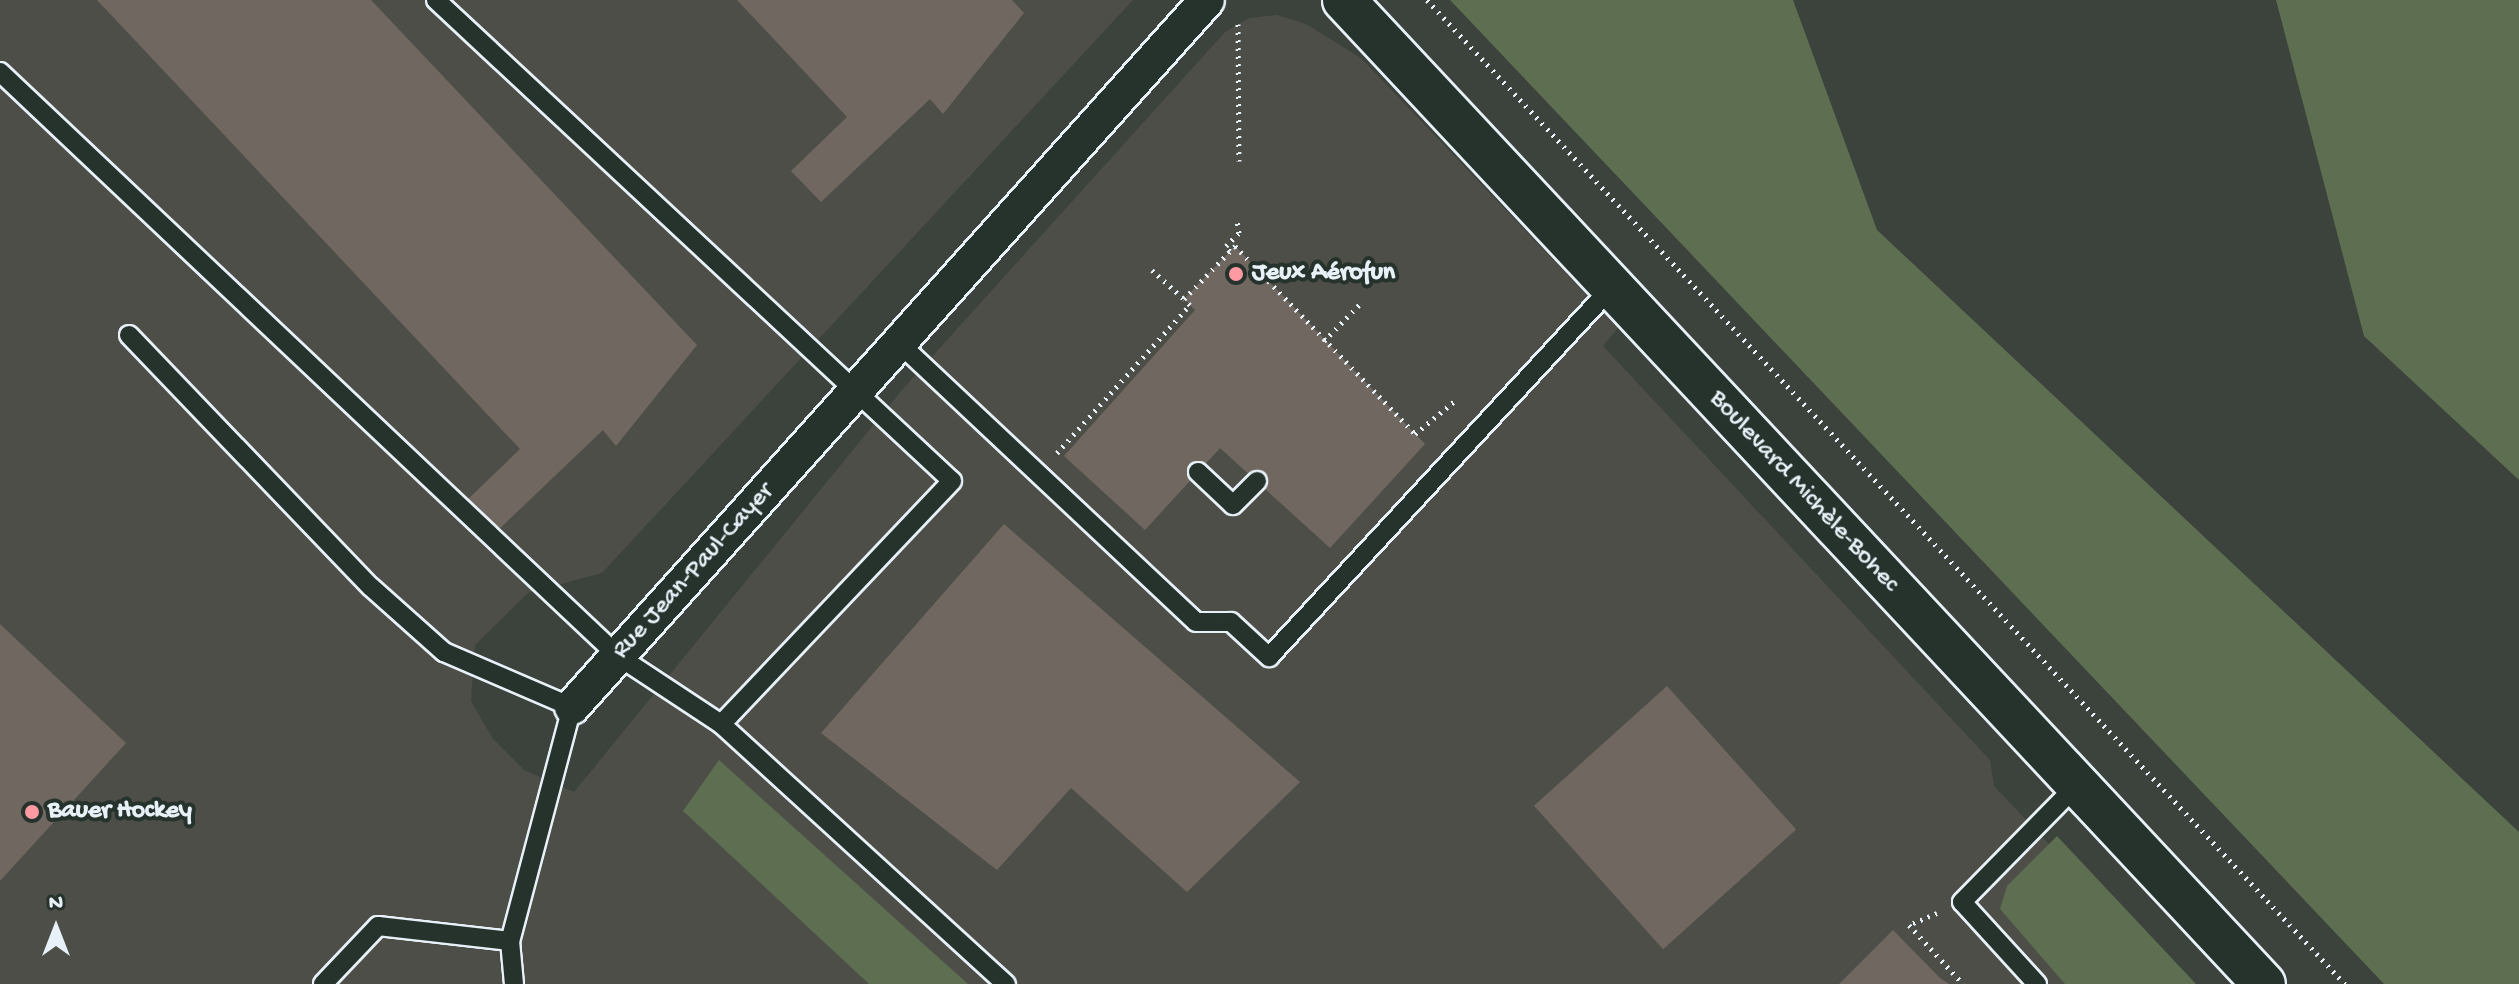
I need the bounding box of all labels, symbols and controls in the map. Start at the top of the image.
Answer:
place label: Jeux Aérofun [1252,258,1395,290]
marker: Jeux Aérofun [1227,265,1245,283]
street label: Boulevard Michèle-Bohec [1701,385,1905,599]
street label: Rue Jean-Paul-Cayer [607,477,781,667]
place label: Bauer Hockey [48,796,192,828]
marker: Bauer Hockey [23,803,41,821]
north arrow [16,888,96,968]
text: N [49,891,63,917]

